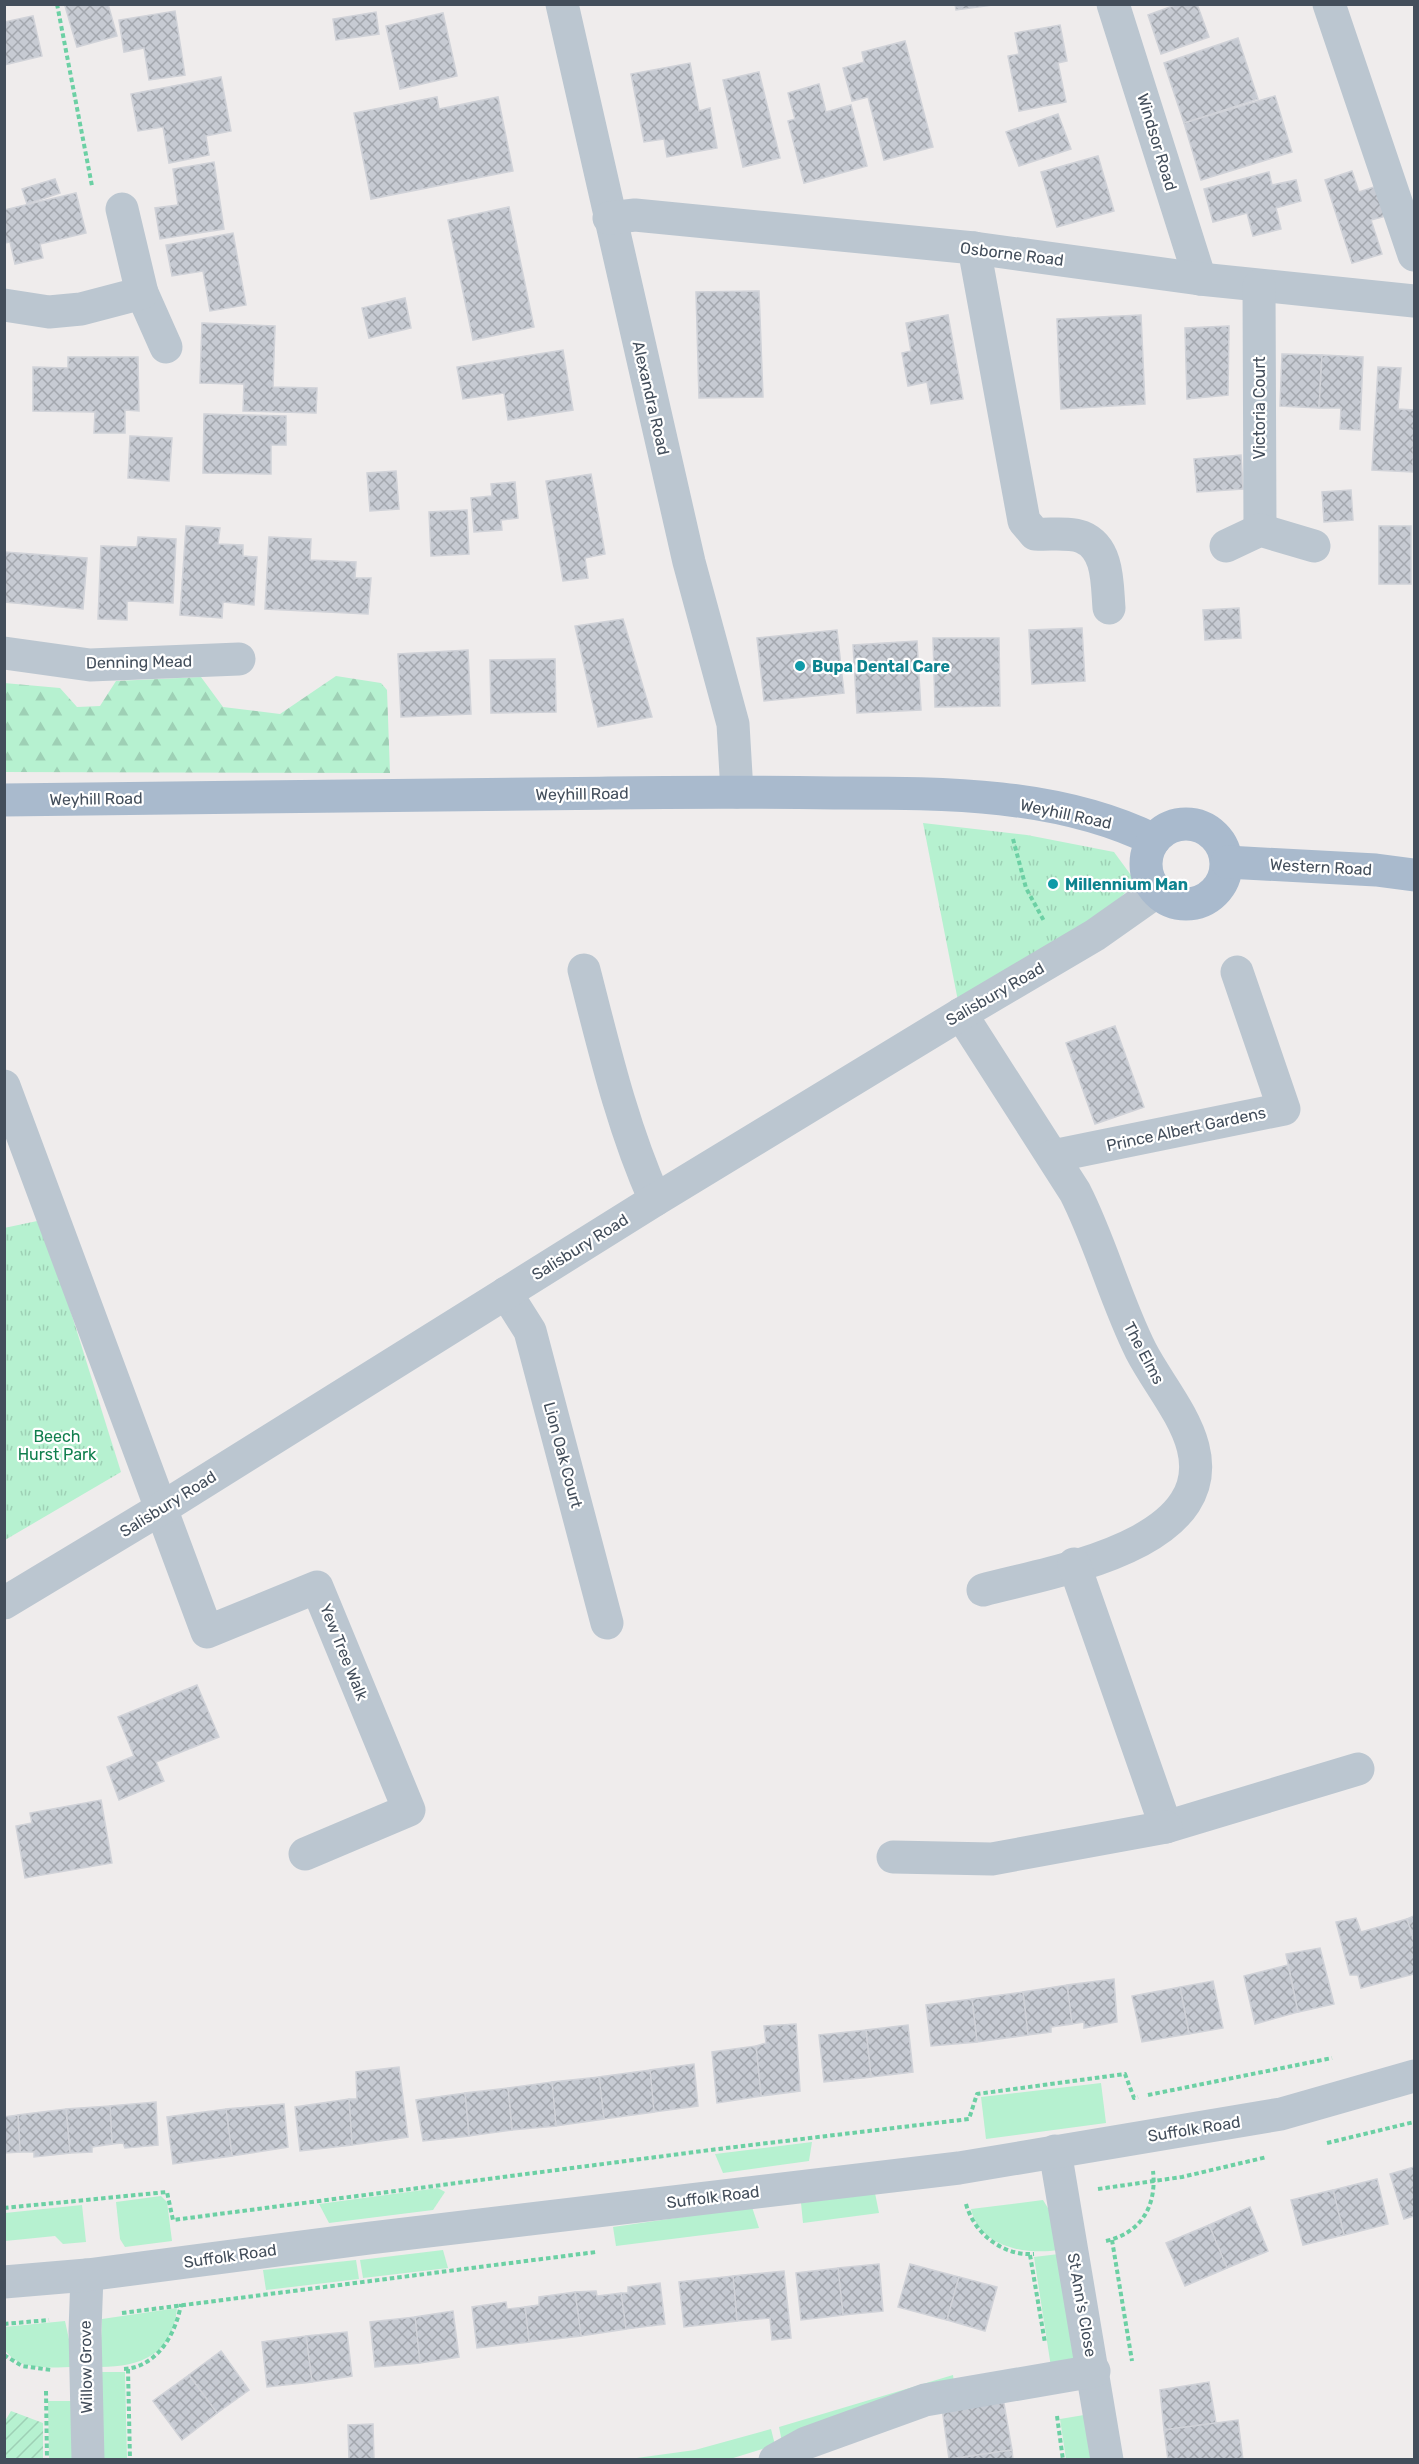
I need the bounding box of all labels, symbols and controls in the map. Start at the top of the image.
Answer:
street label: Windsor Road [1133,91,1181,193]
street label: Osborne Road [959,238,1065,270]
street label: Alexandra Road [629,339,673,457]
street label: Victoria Court [1250,356,1269,460]
street label: Denning Mead [86,652,192,672]
place label: Bupa Dental Care [812,657,950,676]
marker: Bupa Dental Care [793,659,807,673]
street label: Weyhill Road [535,784,629,804]
street label: Weyhill Road [49,789,143,809]
street label: Weyhill Road [1018,795,1114,833]
street label: Western Road [1269,855,1373,879]
place label: Millennium Man [1065,875,1188,894]
marker: Millennium Man [1046,877,1060,891]
street label: Salisbury Road [943,958,1047,1030]
street label: Prince Albert Gardens [1105,1103,1267,1155]
street label: Salisbury Road [528,1210,632,1284]
street label: The Elms [1120,1319,1168,1387]
street label: Lion Oak Court [540,1400,586,1510]
park label: Beech Hurst Park [18,1427,97,1464]
street label: Salisbury Road [116,1467,220,1541]
street label: Yew Tree Walk [316,1601,372,1704]
street label: Suffolk Road [1146,2112,1242,2146]
street label: Suffolk Road [665,2182,761,2212]
street label: Suffolk Road [182,2240,278,2272]
street label: St Ann's Close [1063,2251,1101,2359]
street label: Willow Grove [76,2320,96,2414]

